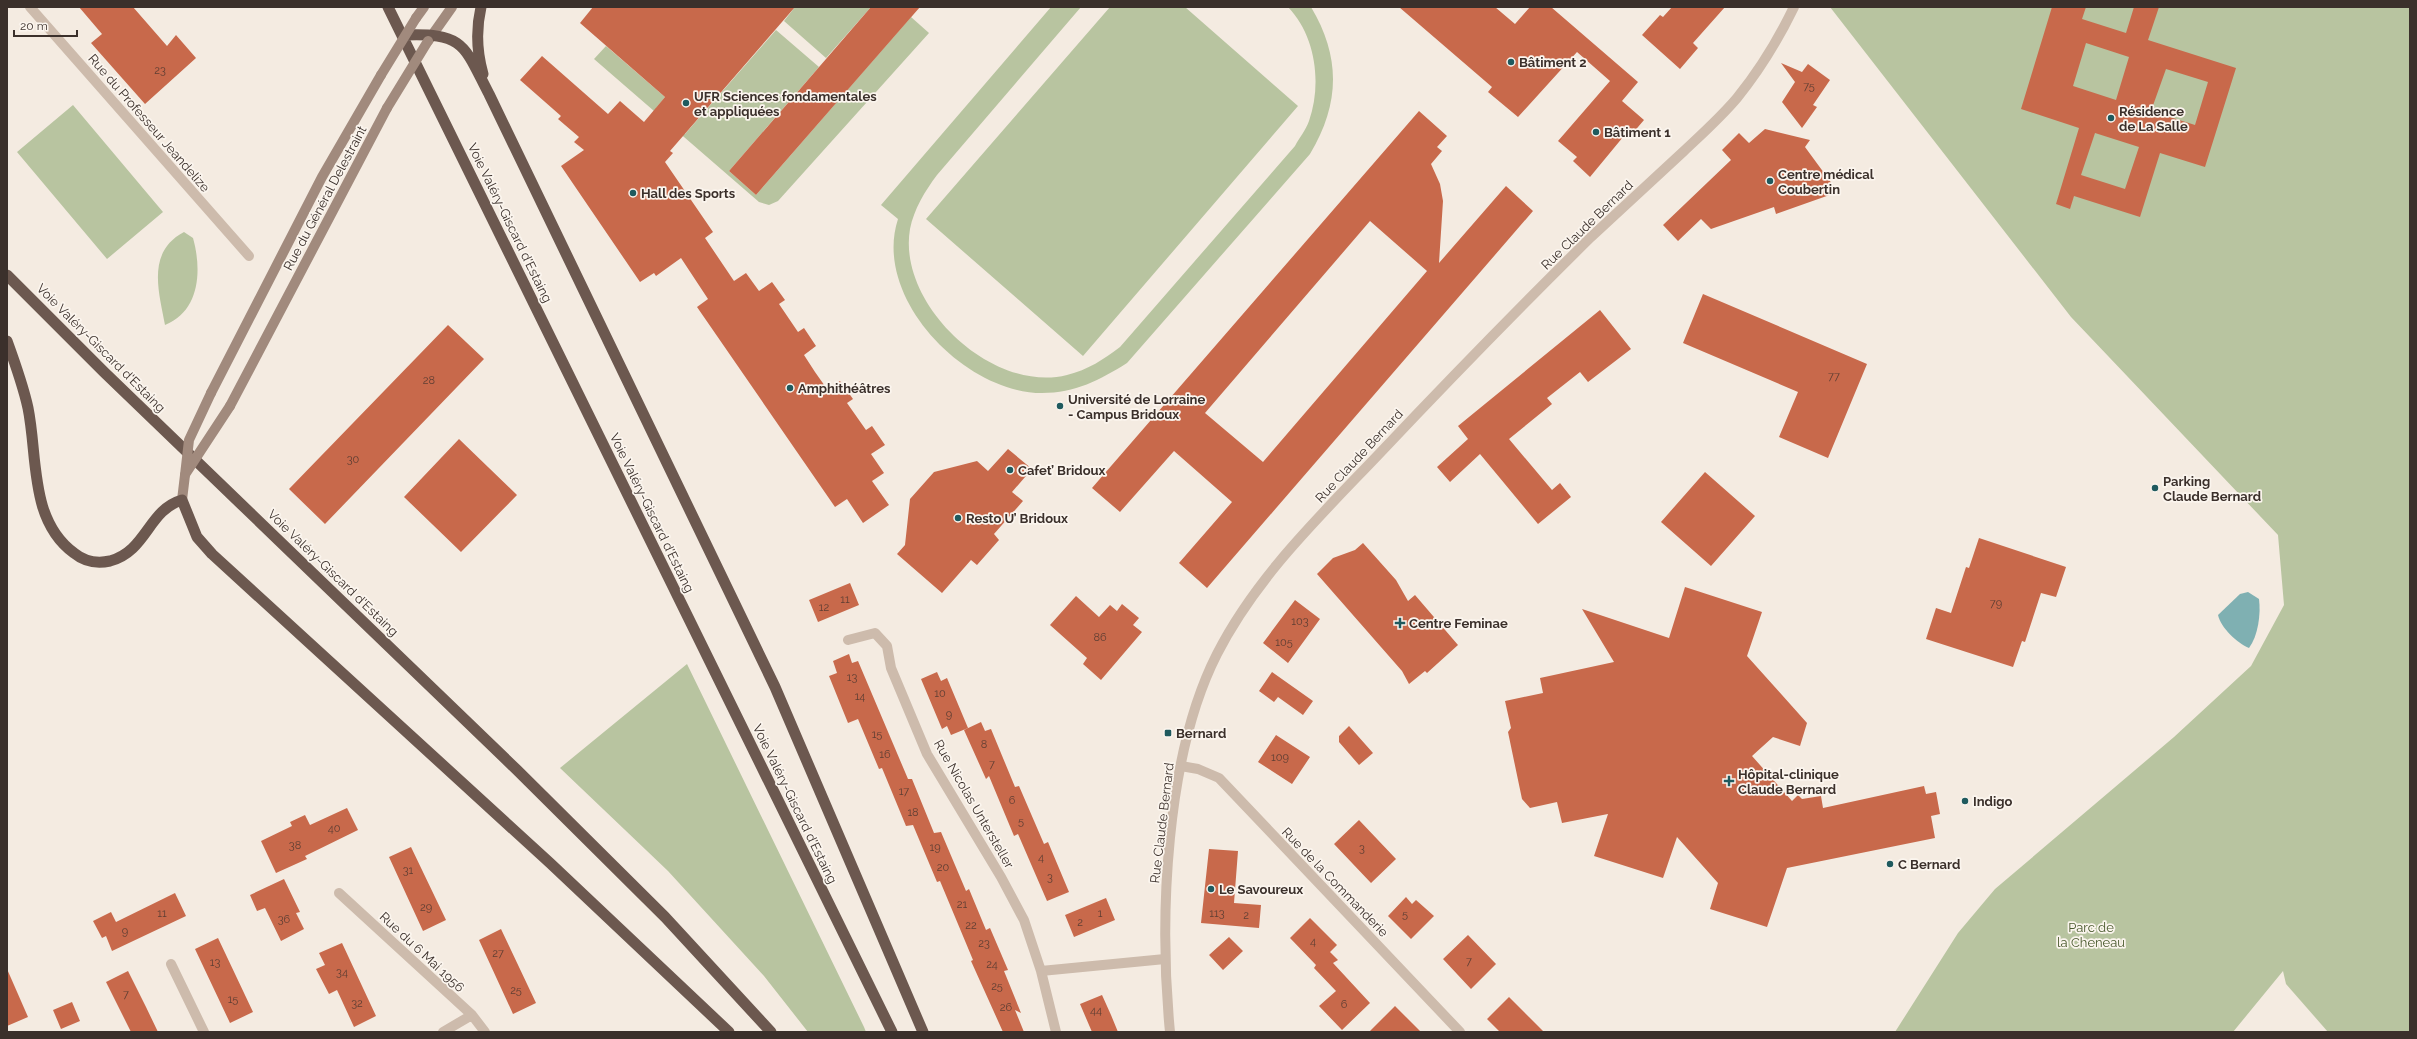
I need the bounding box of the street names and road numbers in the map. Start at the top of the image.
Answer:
street label: Rue du Professeur Jeandelize [85,51,213,195]
street label: Rue du Général Delestraint [280,123,370,273]
street label: Voie Valéry-Giscard d'Estaing [465,141,555,305]
street label: Rue Claude Bernard [1538,177,1636,273]
street label: Voie Valéry-Giscard d'Estaing [34,281,168,415]
street label: Rue Claude Bernard [1312,407,1406,505]
street label: Voie Valéry-Giscard d'Estaing [607,431,697,595]
street label: Voie Valéry-Giscard d'Estaing [265,507,401,639]
street label: Voie Valéry-Giscard d'Estaing [750,722,840,886]
street label: Rue Nicolas Untersteller [931,737,1017,871]
street label: Rue Claude Bernard [1147,762,1177,884]
street label: Rue de la Commanderie [1279,824,1391,940]
street label: Rue du 6 Mai 1956 [377,909,467,995]

